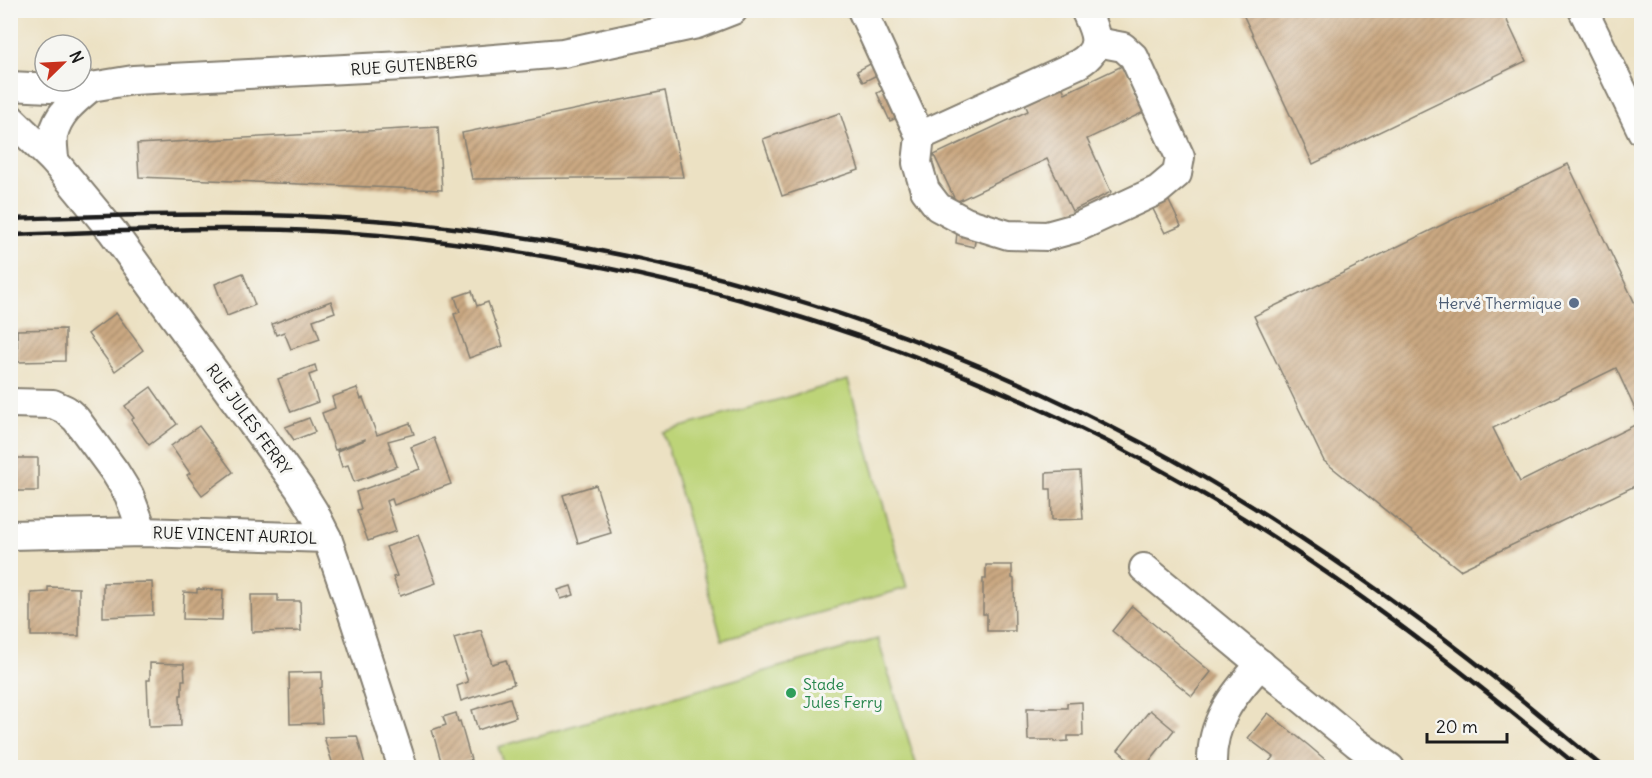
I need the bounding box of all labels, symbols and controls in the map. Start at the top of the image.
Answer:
north arrow [33,33,93,93]
text: N [65,48,88,66]
street label: RUE GUTENBERG [350,51,478,79]
place label: Hervé Thermique [1438,293,1562,313]
marker: Hervé Thermique [1567,296,1581,310]
street label: RUE JULES FERRY [202,360,296,478]
street label: RUE VINCENT AURIOL [152,522,318,548]
place label: Stade Jules Ferry [803,674,883,712]
marker: Stade Jules Ferry [784,686,798,700]
scale bar [1427,706,1506,744]
text: 20 m [1436,715,1478,738]

